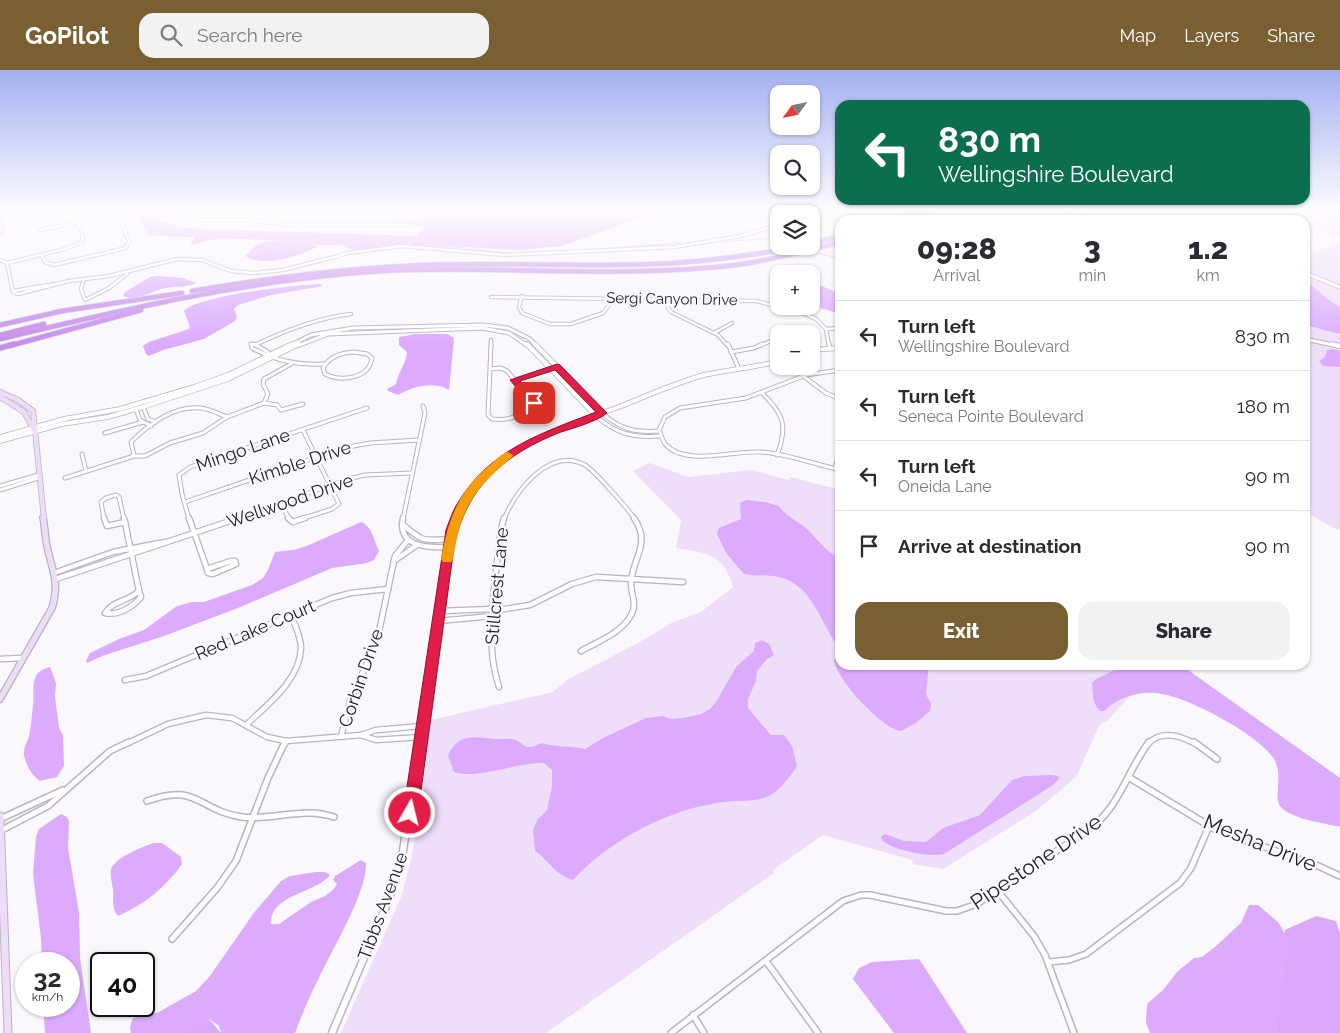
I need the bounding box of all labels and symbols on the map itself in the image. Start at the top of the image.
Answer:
north arrow [770,85,820,135]
street label: Sergi Canyon Drive [606,289,738,309]
pin [513,382,555,424]
street label: Mingo Lane [193,424,293,475]
street label: Kimble Drive [246,436,354,489]
street label: Wellwood Drive [224,469,356,532]
street label: Stillcrest Lane [481,526,512,645]
street label: Red Lake Court [192,595,318,664]
street label: Corbin Drive [334,626,387,730]
position arrow [383,786,435,838]
street label: Mesha Drive [1200,808,1320,877]
street label: Pipestone Drive [966,809,1106,915]
street label: Tibbs Avenue [353,849,412,963]
speed limit sign: 40 [90,952,155,1017]

